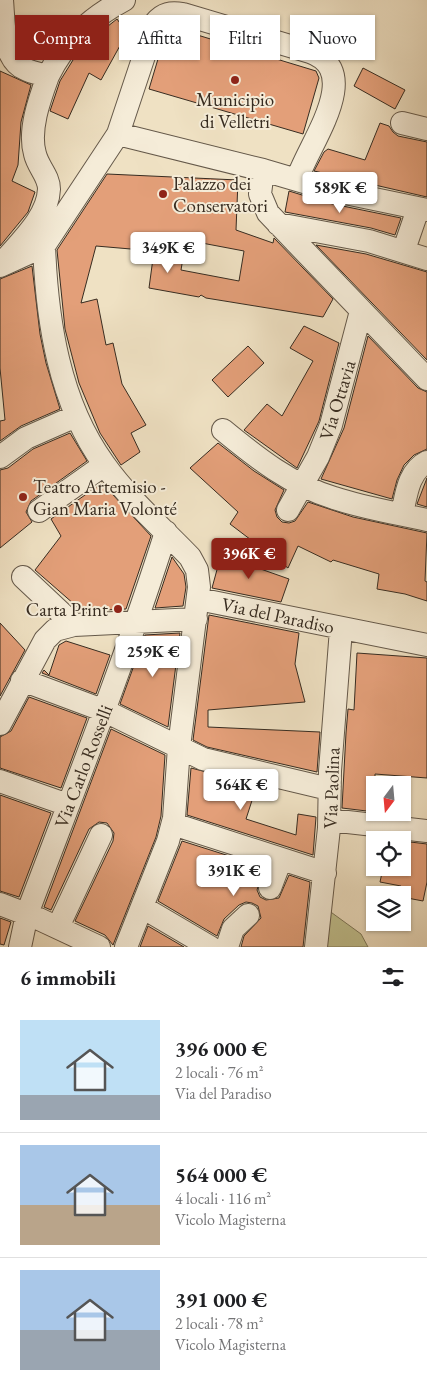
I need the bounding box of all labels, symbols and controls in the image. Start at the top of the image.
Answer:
chip: Compra [15,15,109,60]
chip: Affitta [119,15,200,60]
chip: Filtri [210,15,280,60]
chip: Nuovo [290,15,375,60]
marker: Municipio di Velletri [229,74,241,86]
place label: Municipio di Velletri [196,87,274,134]
place label: Palazzo dei Conservatori [173,171,268,218]
pin: 589K € [299,172,381,214]
text: 589K € [313,177,367,198]
marker: Palazzo dei Conservatori [157,188,169,200]
pin: 349K € [127,232,209,274]
text: 349K € [141,237,195,258]
street label: Via Ottavia [313,357,362,443]
place label: Teatro Artemisio - Gian Maria Volonté [33,474,177,521]
marker: Teatro Artemisio - Gian Maria Volonté [17,491,29,503]
pin: 396K € [208,538,290,580]
text: 396K € [222,543,276,564]
street label: Via del Paradiso [219,591,337,640]
place label: Carta Print [26,597,108,622]
marker: Carta Print [112,603,124,615]
pin: 259K € [112,636,194,678]
text: 259K € [126,641,180,662]
street label: Via Carlo Rosselli [48,701,119,831]
street label: Via Paolina [318,746,345,829]
pin: 564K € [200,768,282,811]
text: 564K € [214,774,268,795]
north arrow [366,776,411,821]
map controls [366,776,411,931]
button: locate [366,831,411,876]
pin: 391K € [193,854,275,897]
text: 391K € [207,860,261,881]
button: layers [366,886,411,931]
icon: filters [379,963,407,991]
text: 6 immobili [20,964,116,991]
text: 396 000 € [175,1035,267,1062]
icon: home [60,1040,120,1100]
text: 2 locali · 76 m² [175,1062,263,1083]
text: Via del Paradiso [175,1083,272,1104]
text: 564 000 € [175,1161,267,1188]
icon: home [60,1165,120,1225]
text: 4 locali · 116 m² [175,1188,271,1209]
text: Vicolo Magisterna [175,1209,286,1230]
text: 391 000 € [175,1286,267,1313]
icon: home [60,1290,120,1350]
text: 2 locali · 78 m² [175,1313,263,1334]
text: Vicolo Magisterna [175,1334,286,1355]

